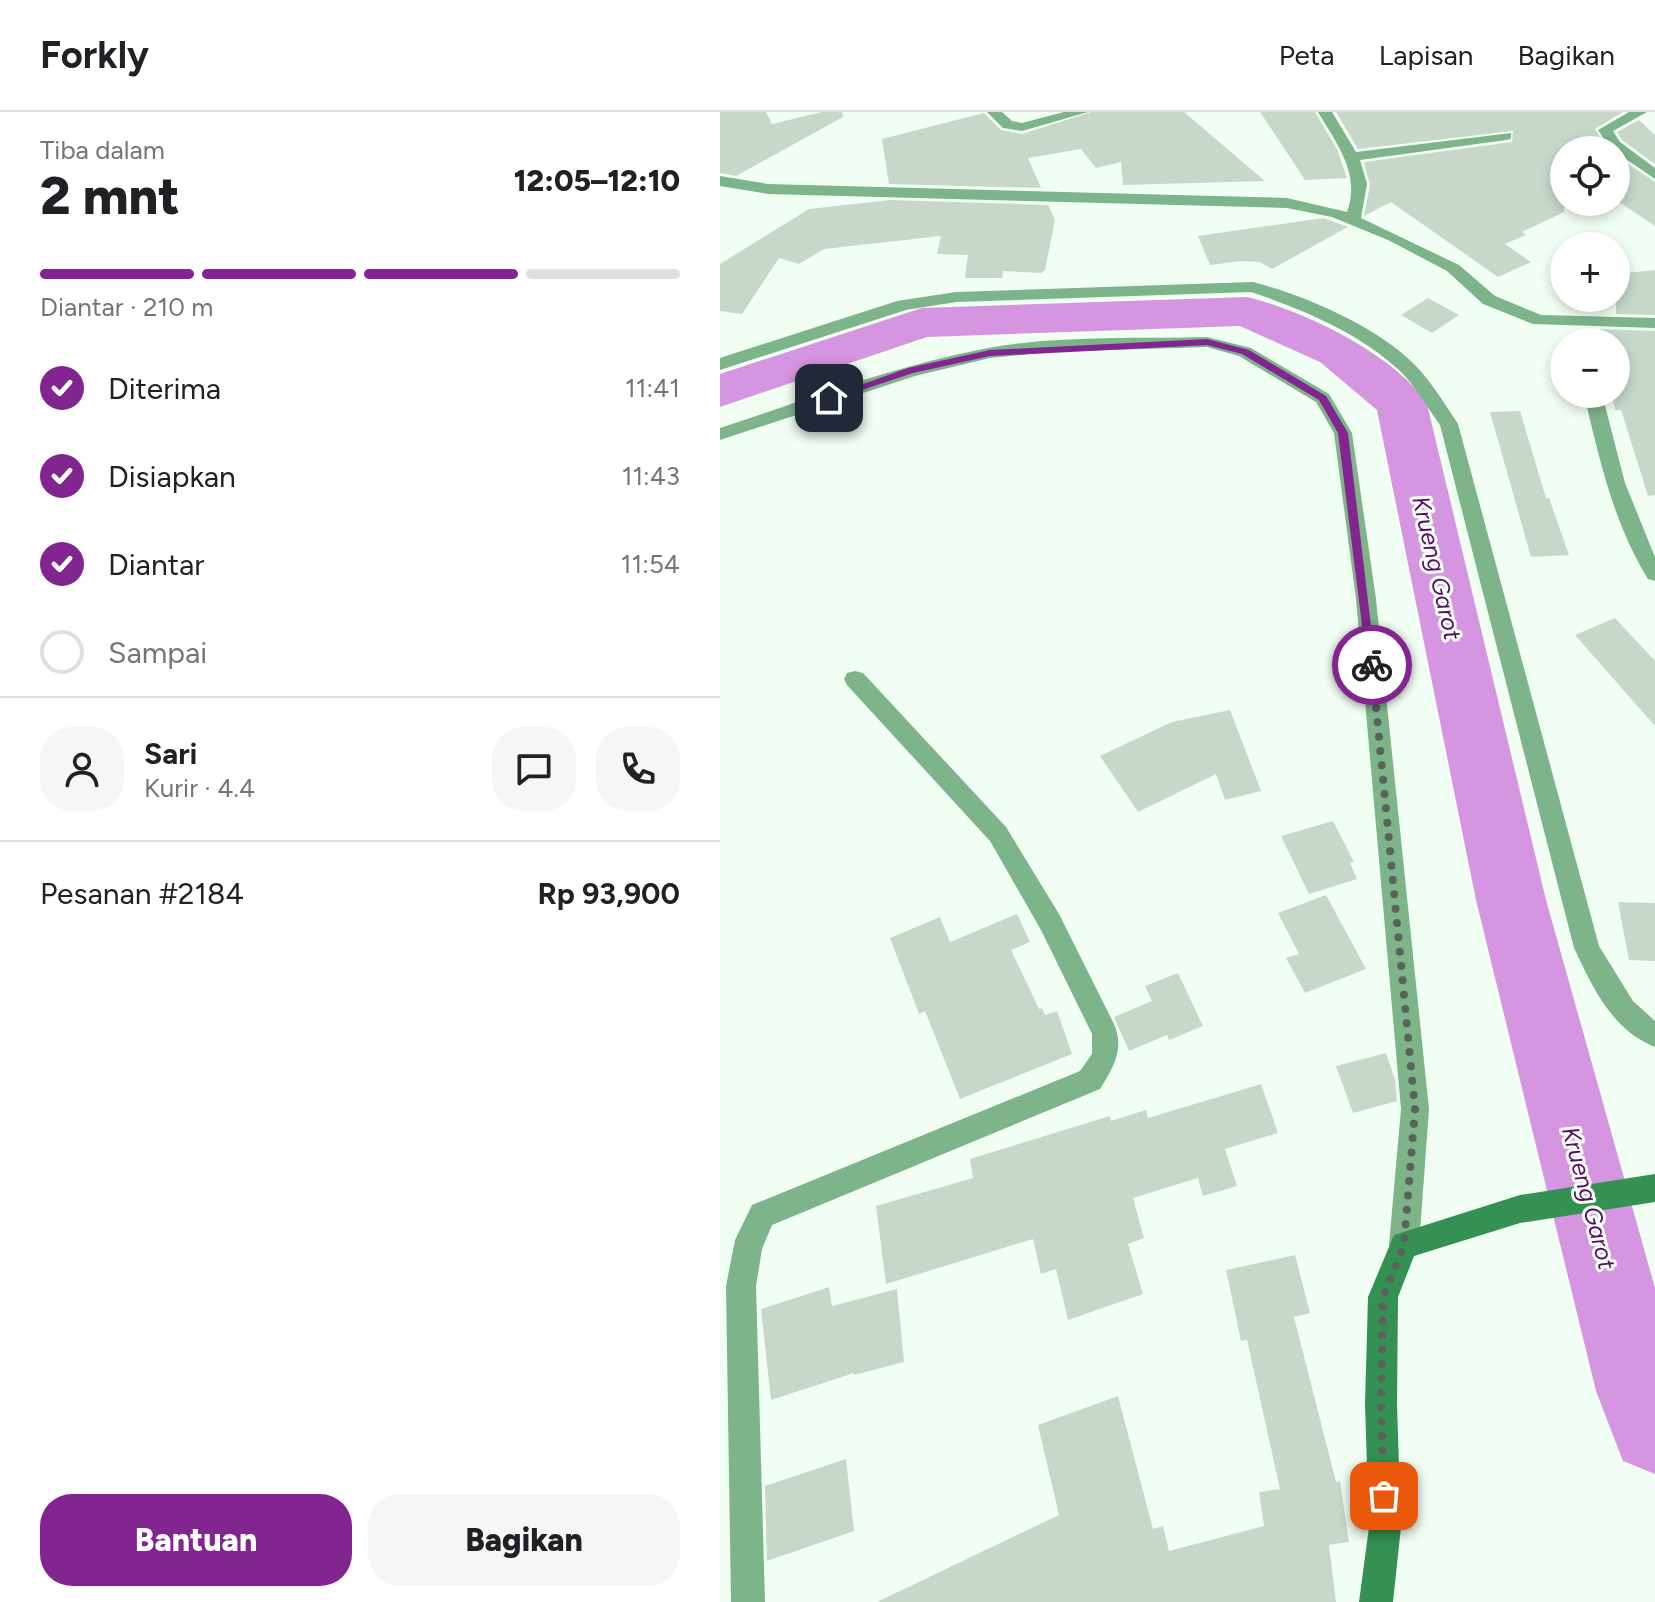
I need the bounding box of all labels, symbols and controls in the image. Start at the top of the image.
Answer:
text: Forkly [40,32,149,78]
text: Peta [1279,38,1335,72]
text: Lapisan [1379,38,1473,72]
text: Bagikan [1517,38,1615,72]
text: Tiba dalam [40,134,165,166]
map controls [1550,136,1630,408]
button: locate [1550,136,1630,216]
text: 12:05–12:10 [514,162,680,199]
text: 2 mnt [40,165,180,227]
button: + [1550,232,1630,312]
text: Diantar · 210 m [40,291,213,323]
button: − [1550,328,1630,408]
pin [795,364,863,432]
icon: check [40,366,84,410]
text: Diterima [108,370,221,407]
text: 11:41 [625,372,680,404]
icon: home [807,376,851,420]
icon: check [40,454,84,498]
text: Disiapkan [108,458,236,495]
text: 11:43 [622,460,680,492]
water label: Krueng Garot [1406,493,1468,643]
icon: check [40,542,84,586]
text: Diantar [108,546,204,583]
text: 11:54 [621,548,680,580]
courier [1332,625,1412,705]
text: Sampai [108,634,207,671]
icon: bike [1350,643,1394,687]
button: person [40,727,124,811]
button: chat [492,727,576,811]
button: phone [596,727,680,811]
text: Sari [144,735,197,772]
text: Kurir · 4.4 [144,772,255,804]
text: Pesanan #2184 [40,875,244,912]
text: Rp 93,900 [537,875,680,912]
water label: Krueng Garot [1556,1124,1622,1273]
pin [1350,1462,1418,1530]
icon: bag [1362,1474,1406,1518]
button: Bantuan [40,1494,352,1586]
button: Bagikan [368,1494,680,1586]

